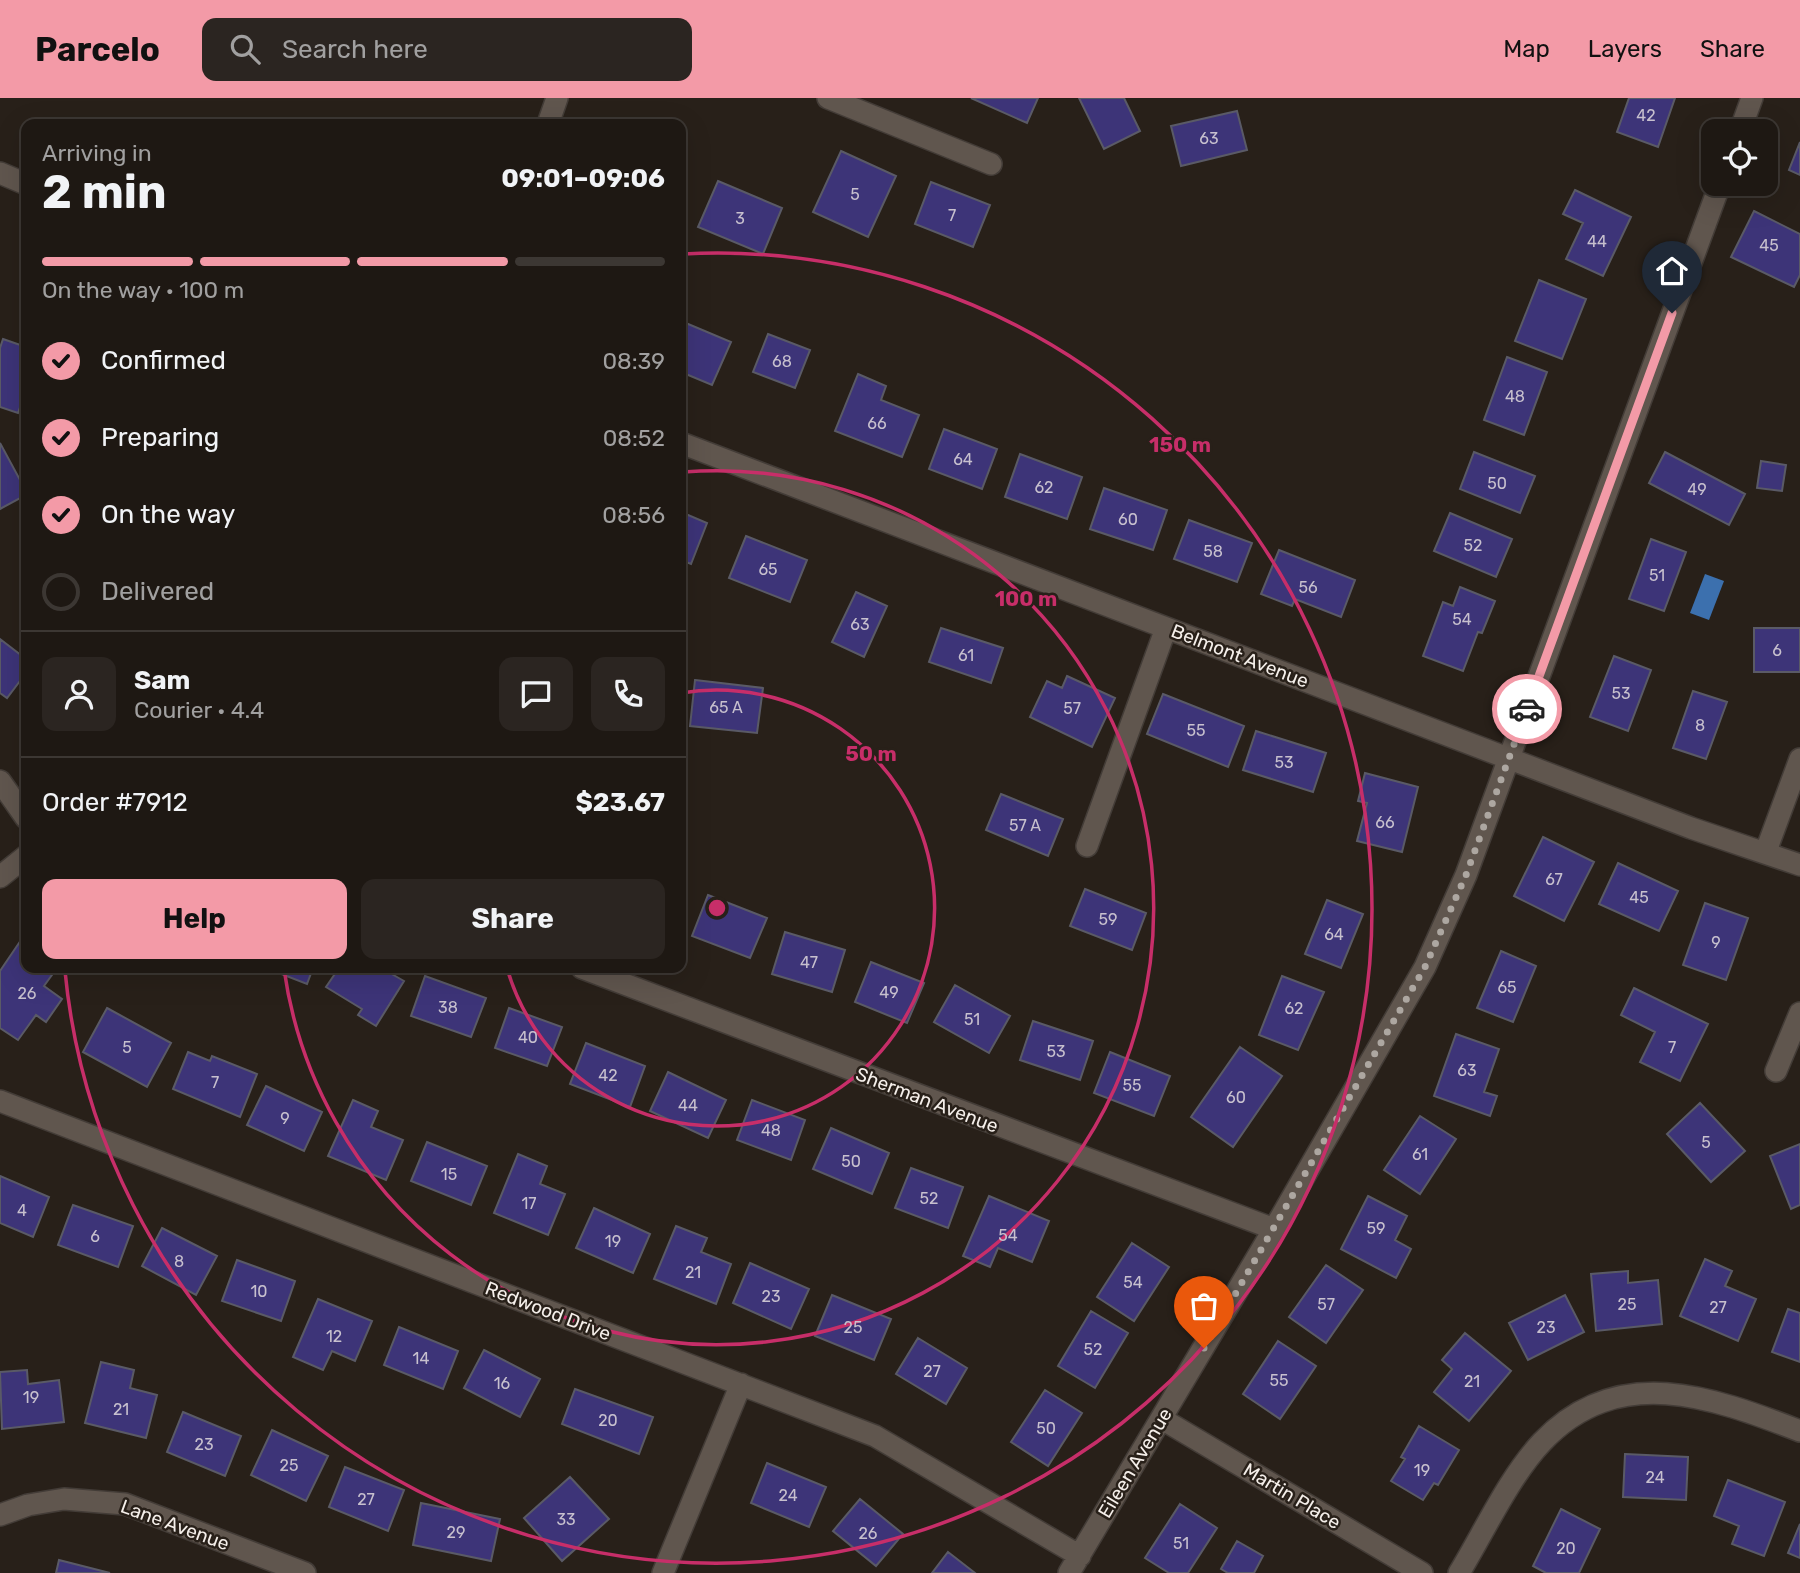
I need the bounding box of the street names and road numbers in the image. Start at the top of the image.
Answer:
street label: Belmont Avenue [1168,619,1312,693]
street label: Sherman Avenue [852,1062,1002,1138]
street label: Redwood Drive [482,1276,614,1346]
street label: Eileen Avenue [1093,1404,1177,1522]
street label: Martin Place [1239,1458,1345,1534]
street label: Lane Avenue [117,1495,233,1555]

